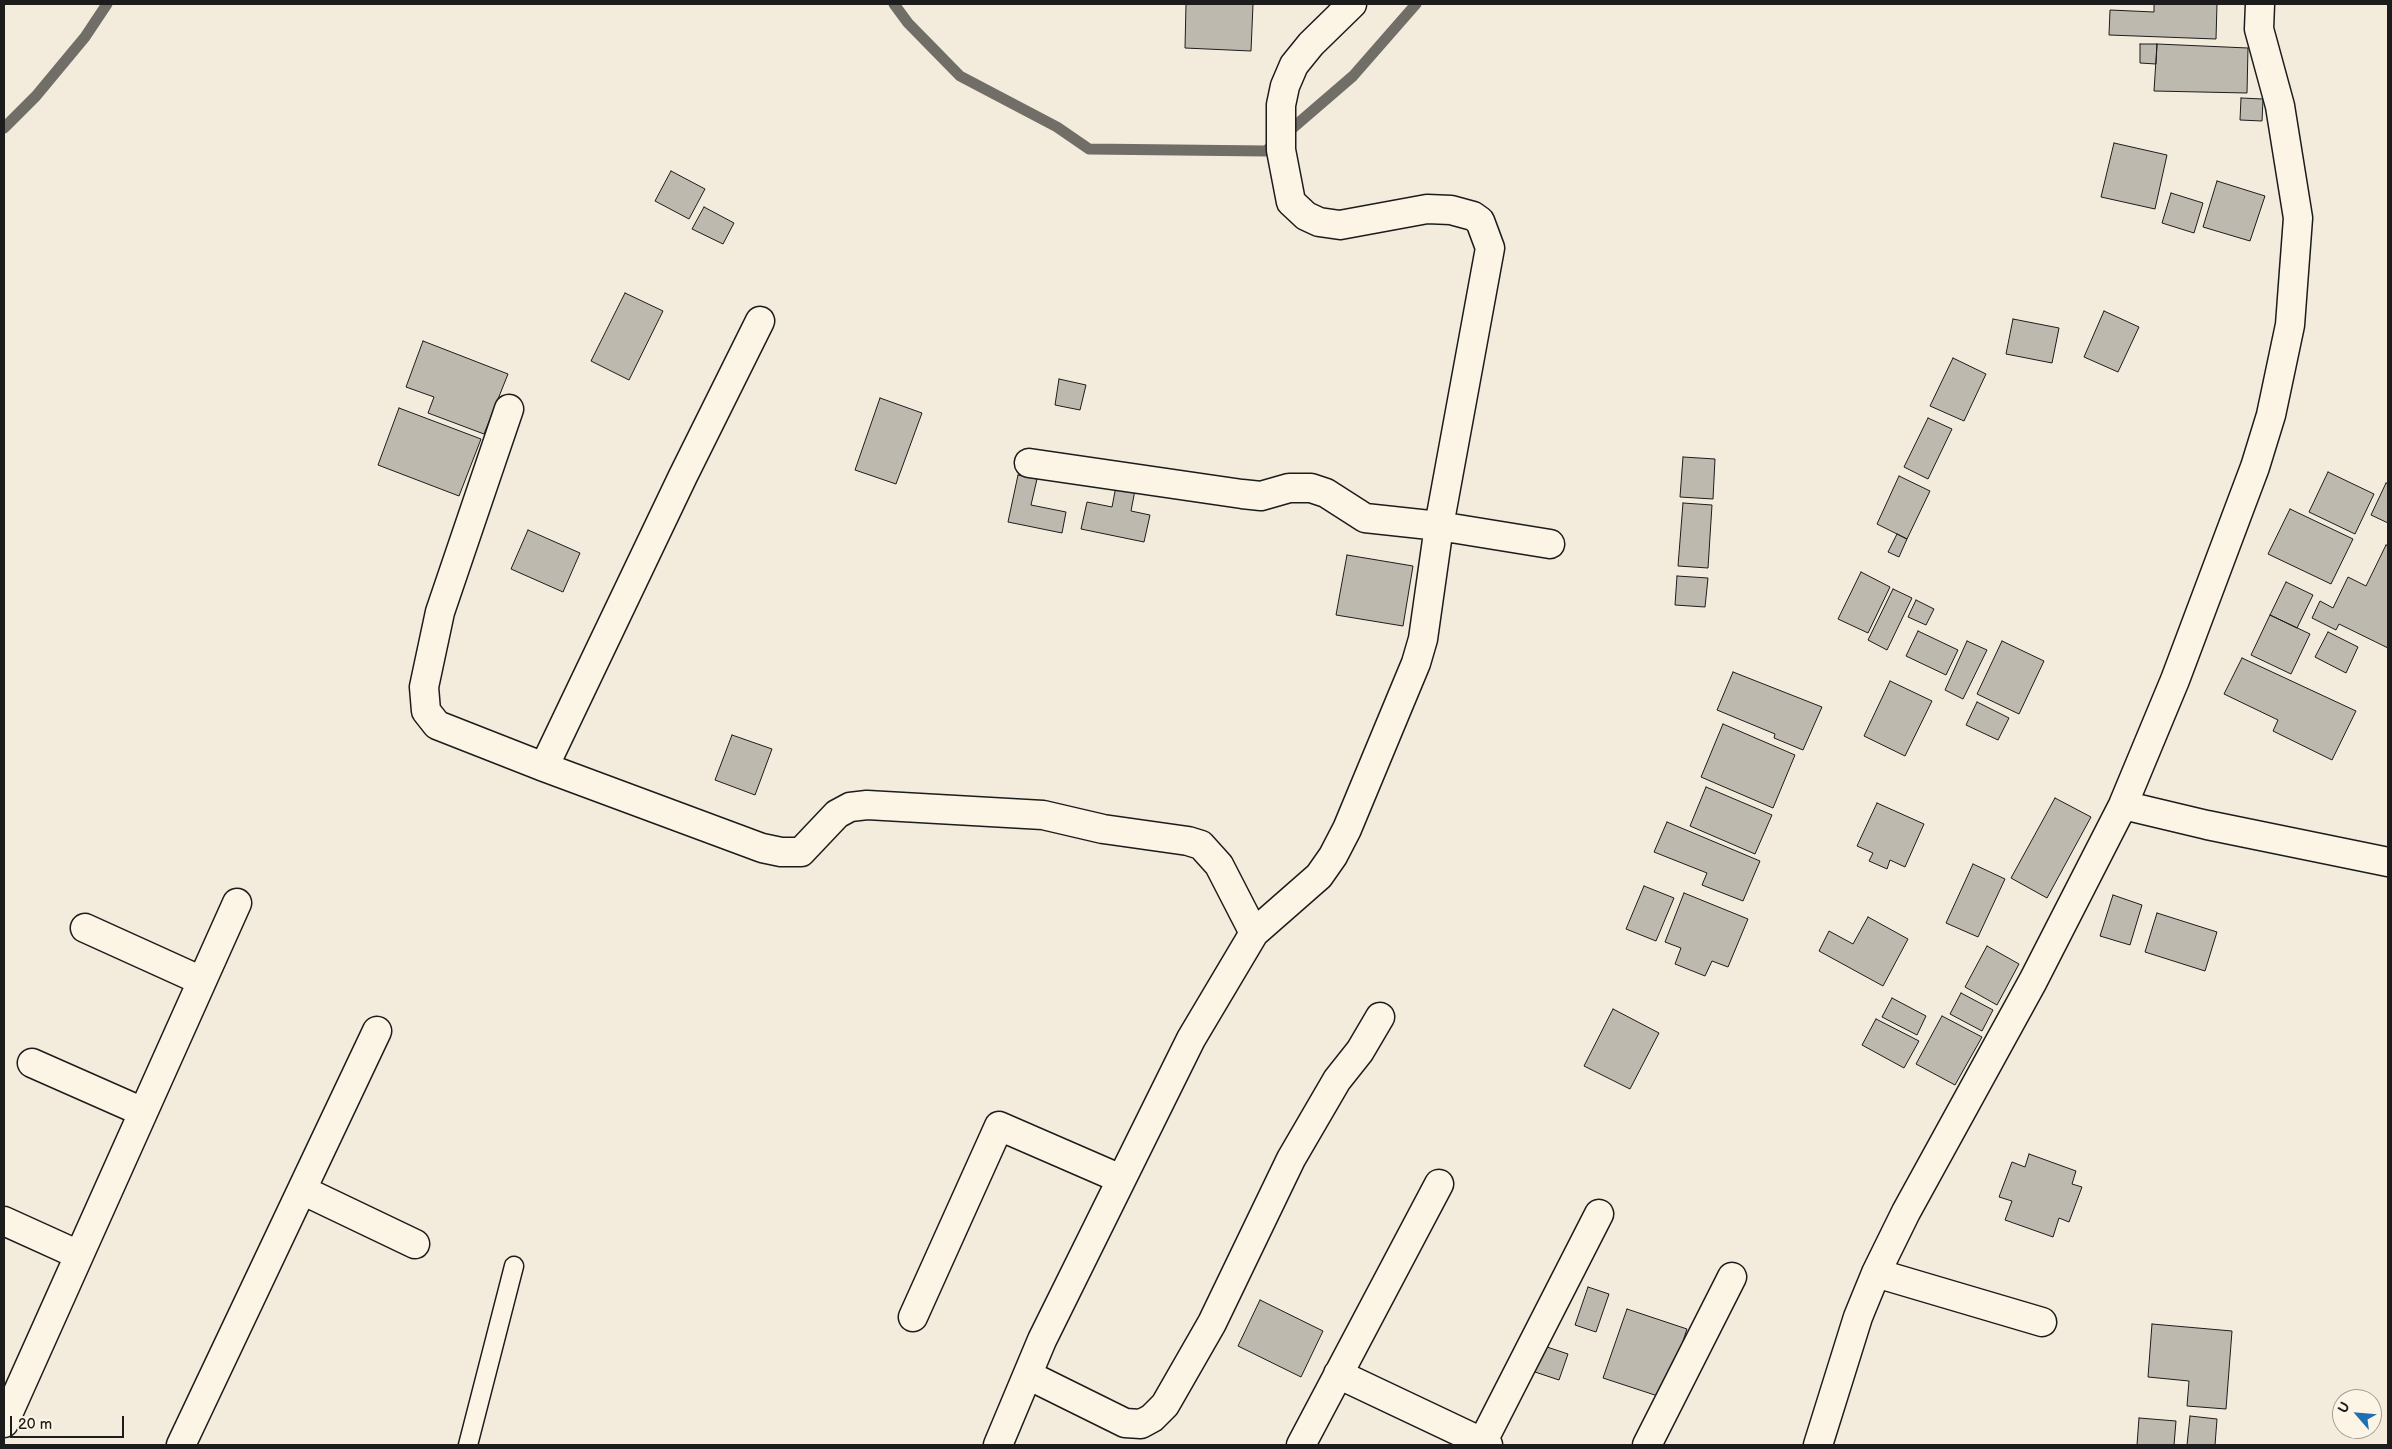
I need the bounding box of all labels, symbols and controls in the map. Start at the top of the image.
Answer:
north arrow [2332,1389,2382,1439]
text: U [2334,1399,2354,1416]
scale bar [12,1406,126,1438]
text: 20 m [18,1415,52,1434]

